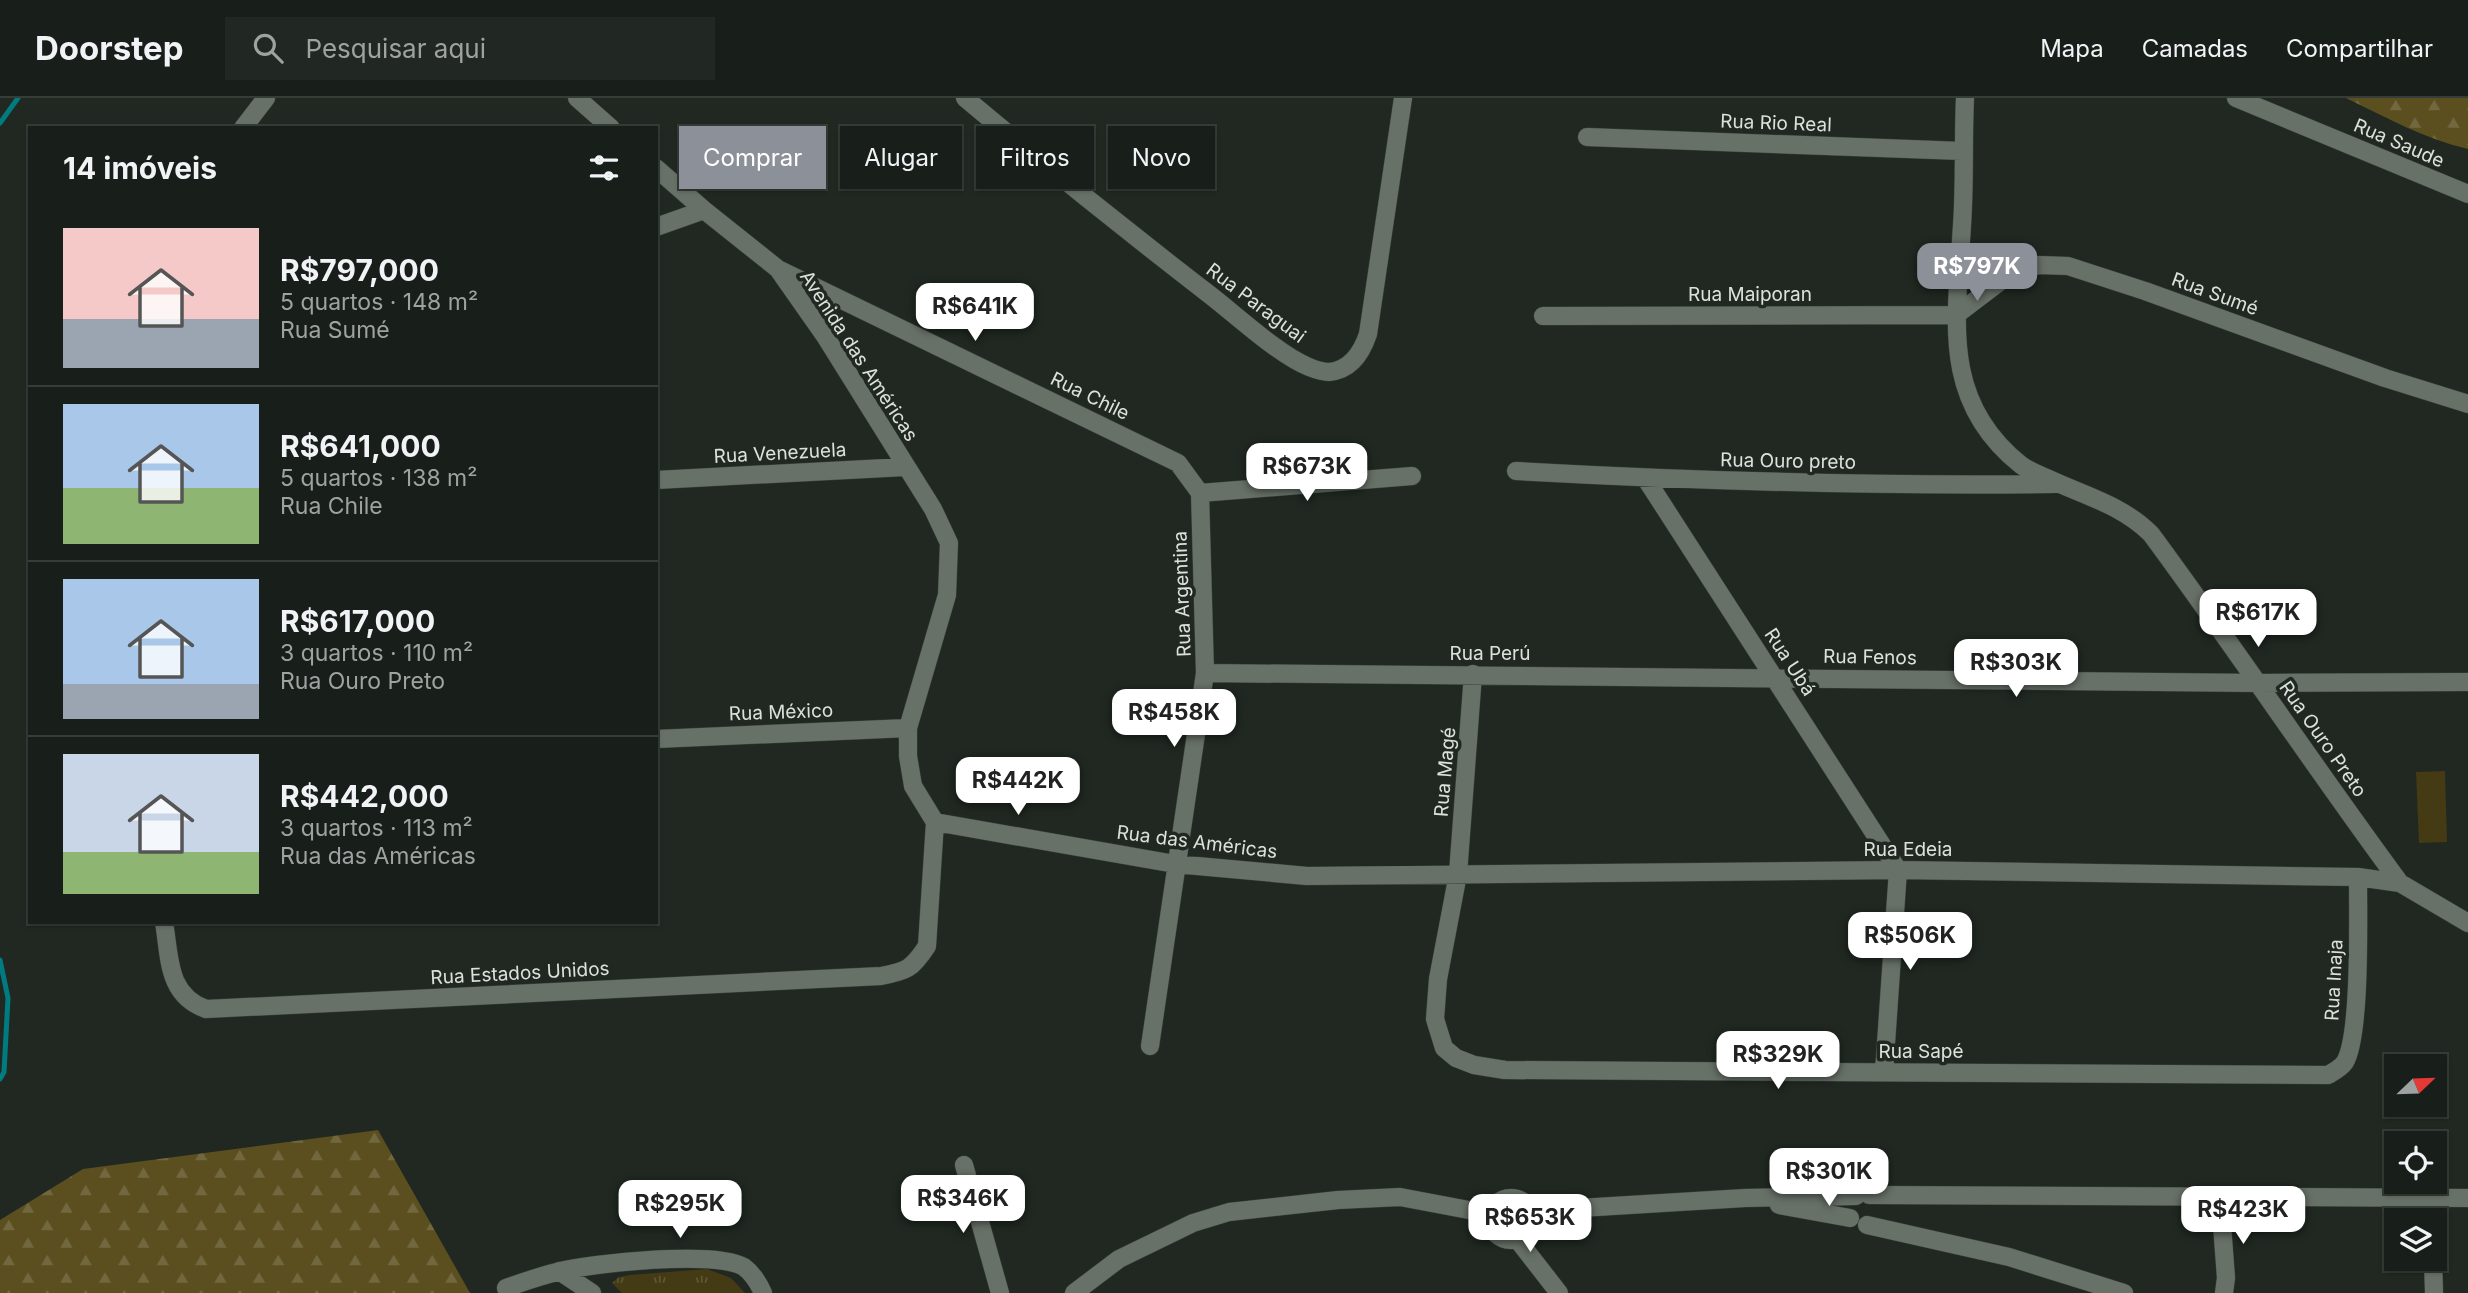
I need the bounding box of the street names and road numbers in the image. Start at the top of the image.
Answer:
street label: Rua Rio Real [1720,110,1832,136]
street label: Rua Saude [2350,114,2448,172]
street label: Rua Paraguai [1202,258,1310,348]
street label: Avenida das Américas [795,266,923,446]
street label: Rua Sumé [2168,268,2262,320]
street label: Rua Maiporan [1688,283,1812,306]
street label: Rua Chile [1047,367,1133,425]
street label: Rua Venezuela [713,438,847,468]
street label: Rua Ouro preto [1720,448,1856,474]
street label: Rua Argentina [1168,531,1196,657]
street label: Rua Ubá [1760,624,1820,700]
street label: Rua Perú [1450,642,1530,665]
street label: Rua Fenos [1823,645,1917,669]
street label: Rua Ouro Preto [2274,677,2372,801]
street label: Rua México [728,699,834,725]
street label: Rua Magé [1430,726,1460,818]
street label: Rua das Américas [1115,821,1279,863]
street label: Rua Edeia [1864,838,1952,861]
street label: Rua Inaja [2320,939,2348,1021]
street label: Rua Estados Unidos [430,957,610,989]
street label: Rua Sapé [1878,1040,1964,1063]

